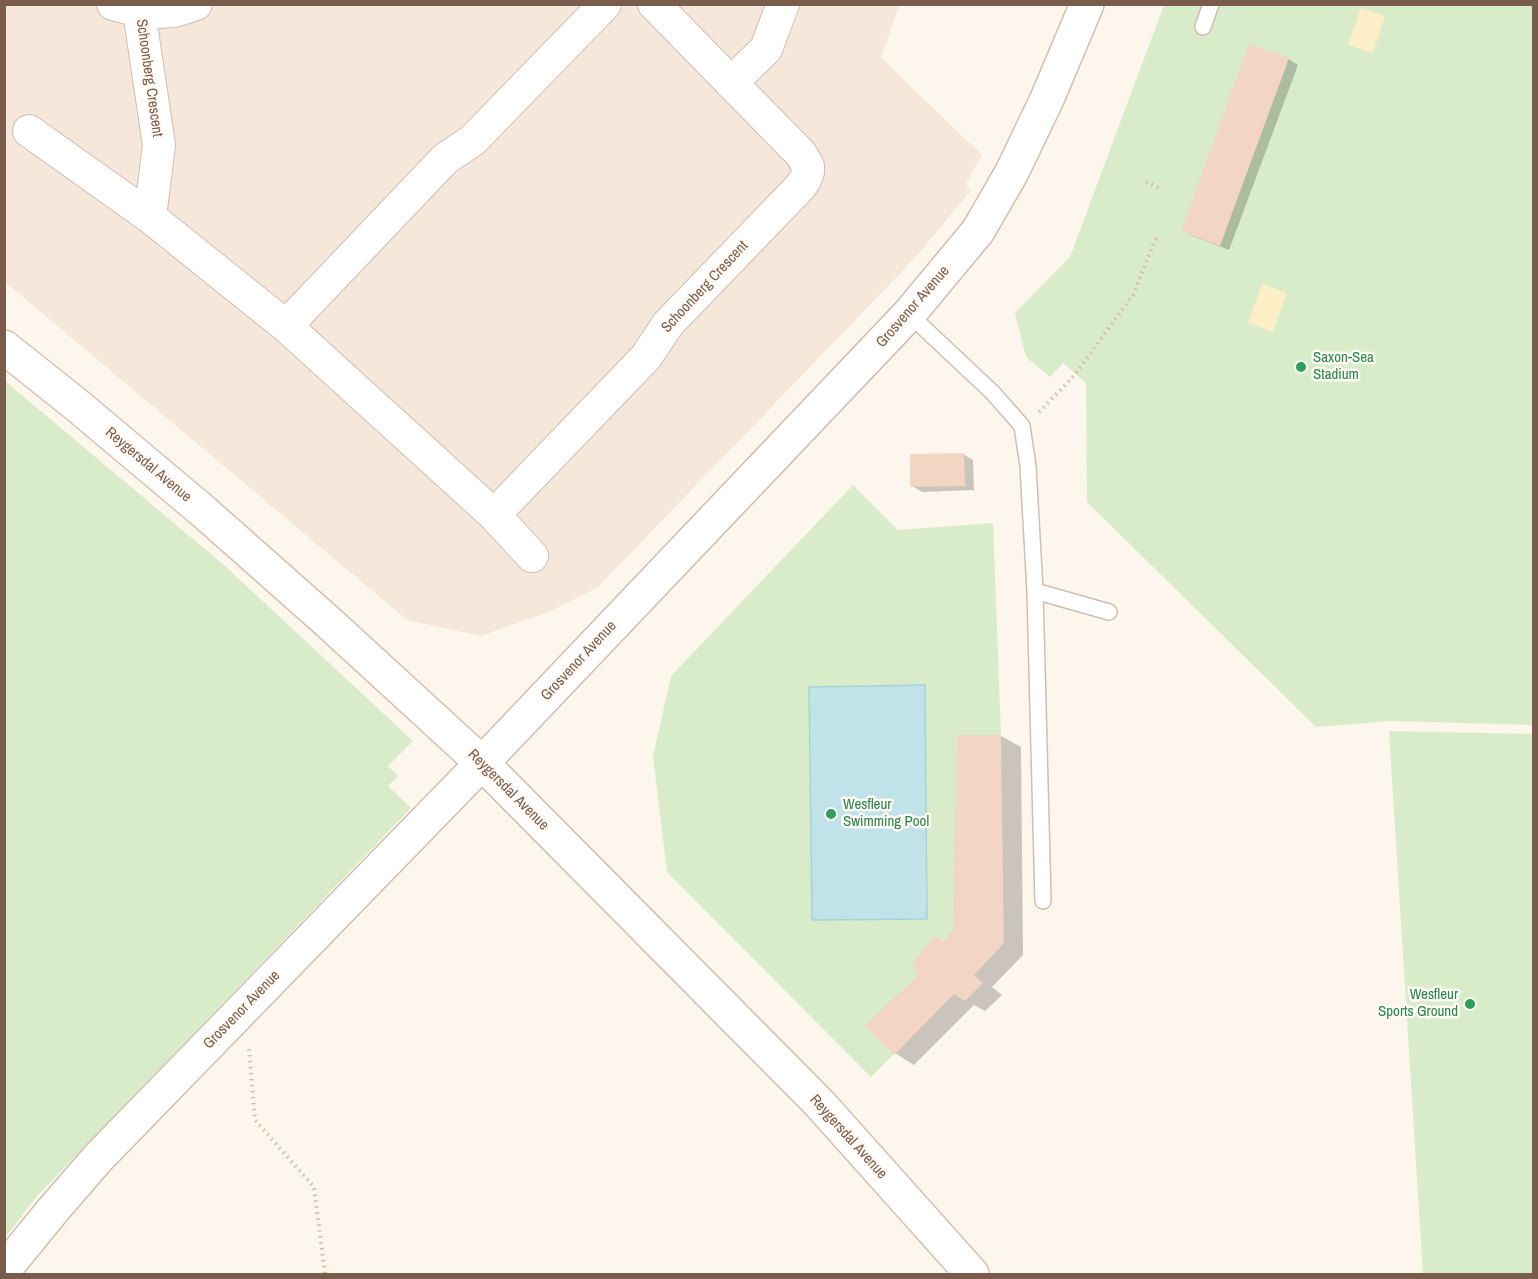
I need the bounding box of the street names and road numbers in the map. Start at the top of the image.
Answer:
street label: Schoonberg Crescent [132,18,166,138]
street label: Schoonberg Crescent [658,237,752,337]
street label: Grosvenor Avenue [873,262,953,352]
street label: Reygersdal Avenue [101,424,195,506]
street label: Grosvenor Avenue [538,617,620,705]
street label: Reygersdal Avenue [464,746,552,834]
street label: Grosvenor Avenue [200,967,284,1053]
street label: Reygersdal Avenue [805,1091,891,1183]

